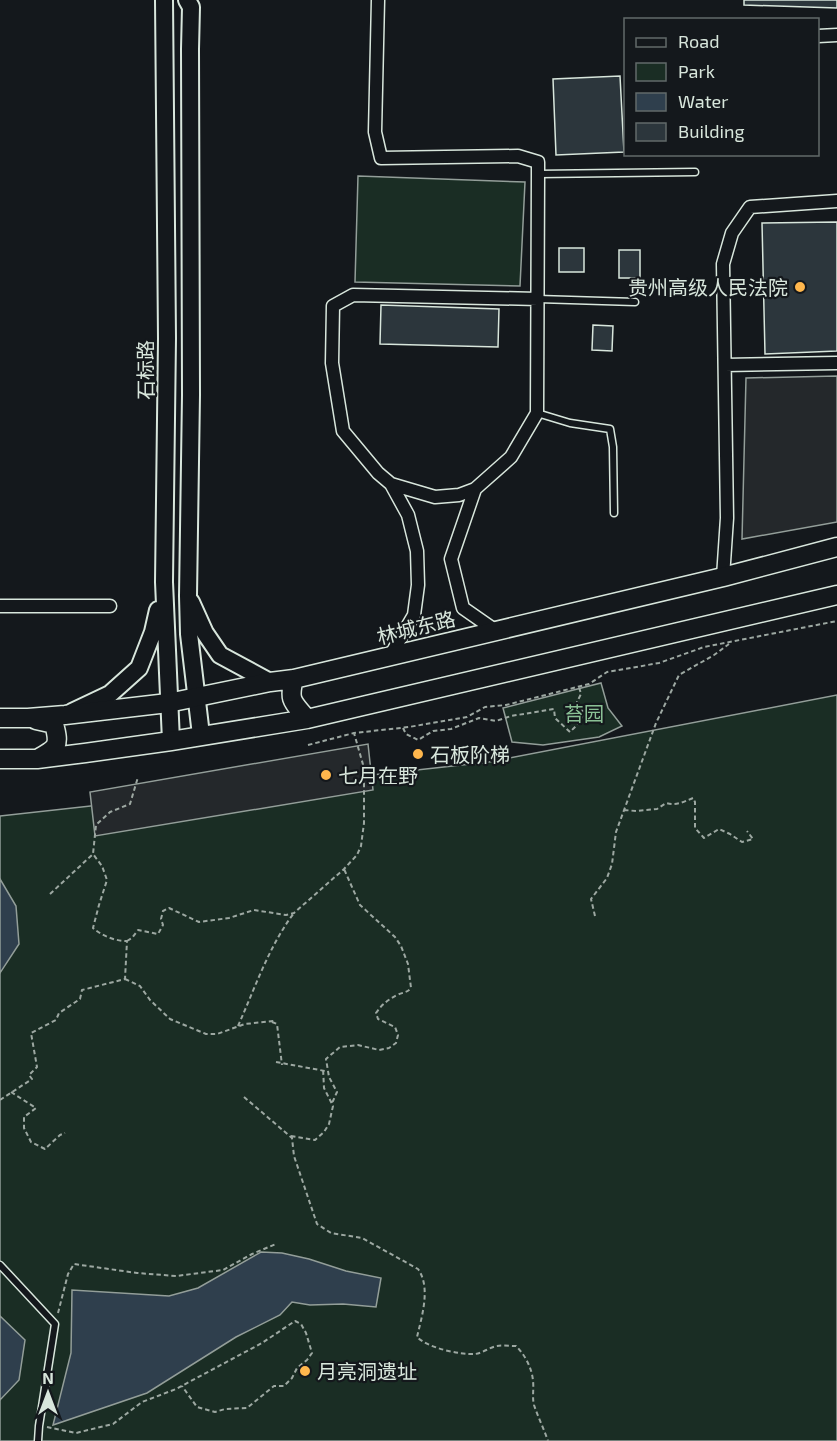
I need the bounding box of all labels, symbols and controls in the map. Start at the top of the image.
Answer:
legend [624,18,819,156]
text: Road [678,30,719,52]
text: Park [678,60,715,82]
text: Water [678,90,728,112]
text: Building [678,120,745,142]
place label: 贵州高级人民法院 [628,275,788,299]
marker: 贵州高级人民法院 [793,280,807,294]
street label: 石标路 [133,340,157,400]
street label: 林城东路 [374,606,458,648]
park label: 苔园 [564,701,604,725]
place label: 石板阶梯 [430,742,510,766]
marker: 石板阶梯 [411,747,425,761]
place label: 七月在野 [338,763,418,787]
marker: 七月在野 [319,768,333,782]
place label: 月亮洞遗址 [317,1359,417,1383]
north arrow [18,1363,78,1423]
marker: 月亮洞遗址 [298,1364,312,1378]
text: N [42,1368,54,1387]

